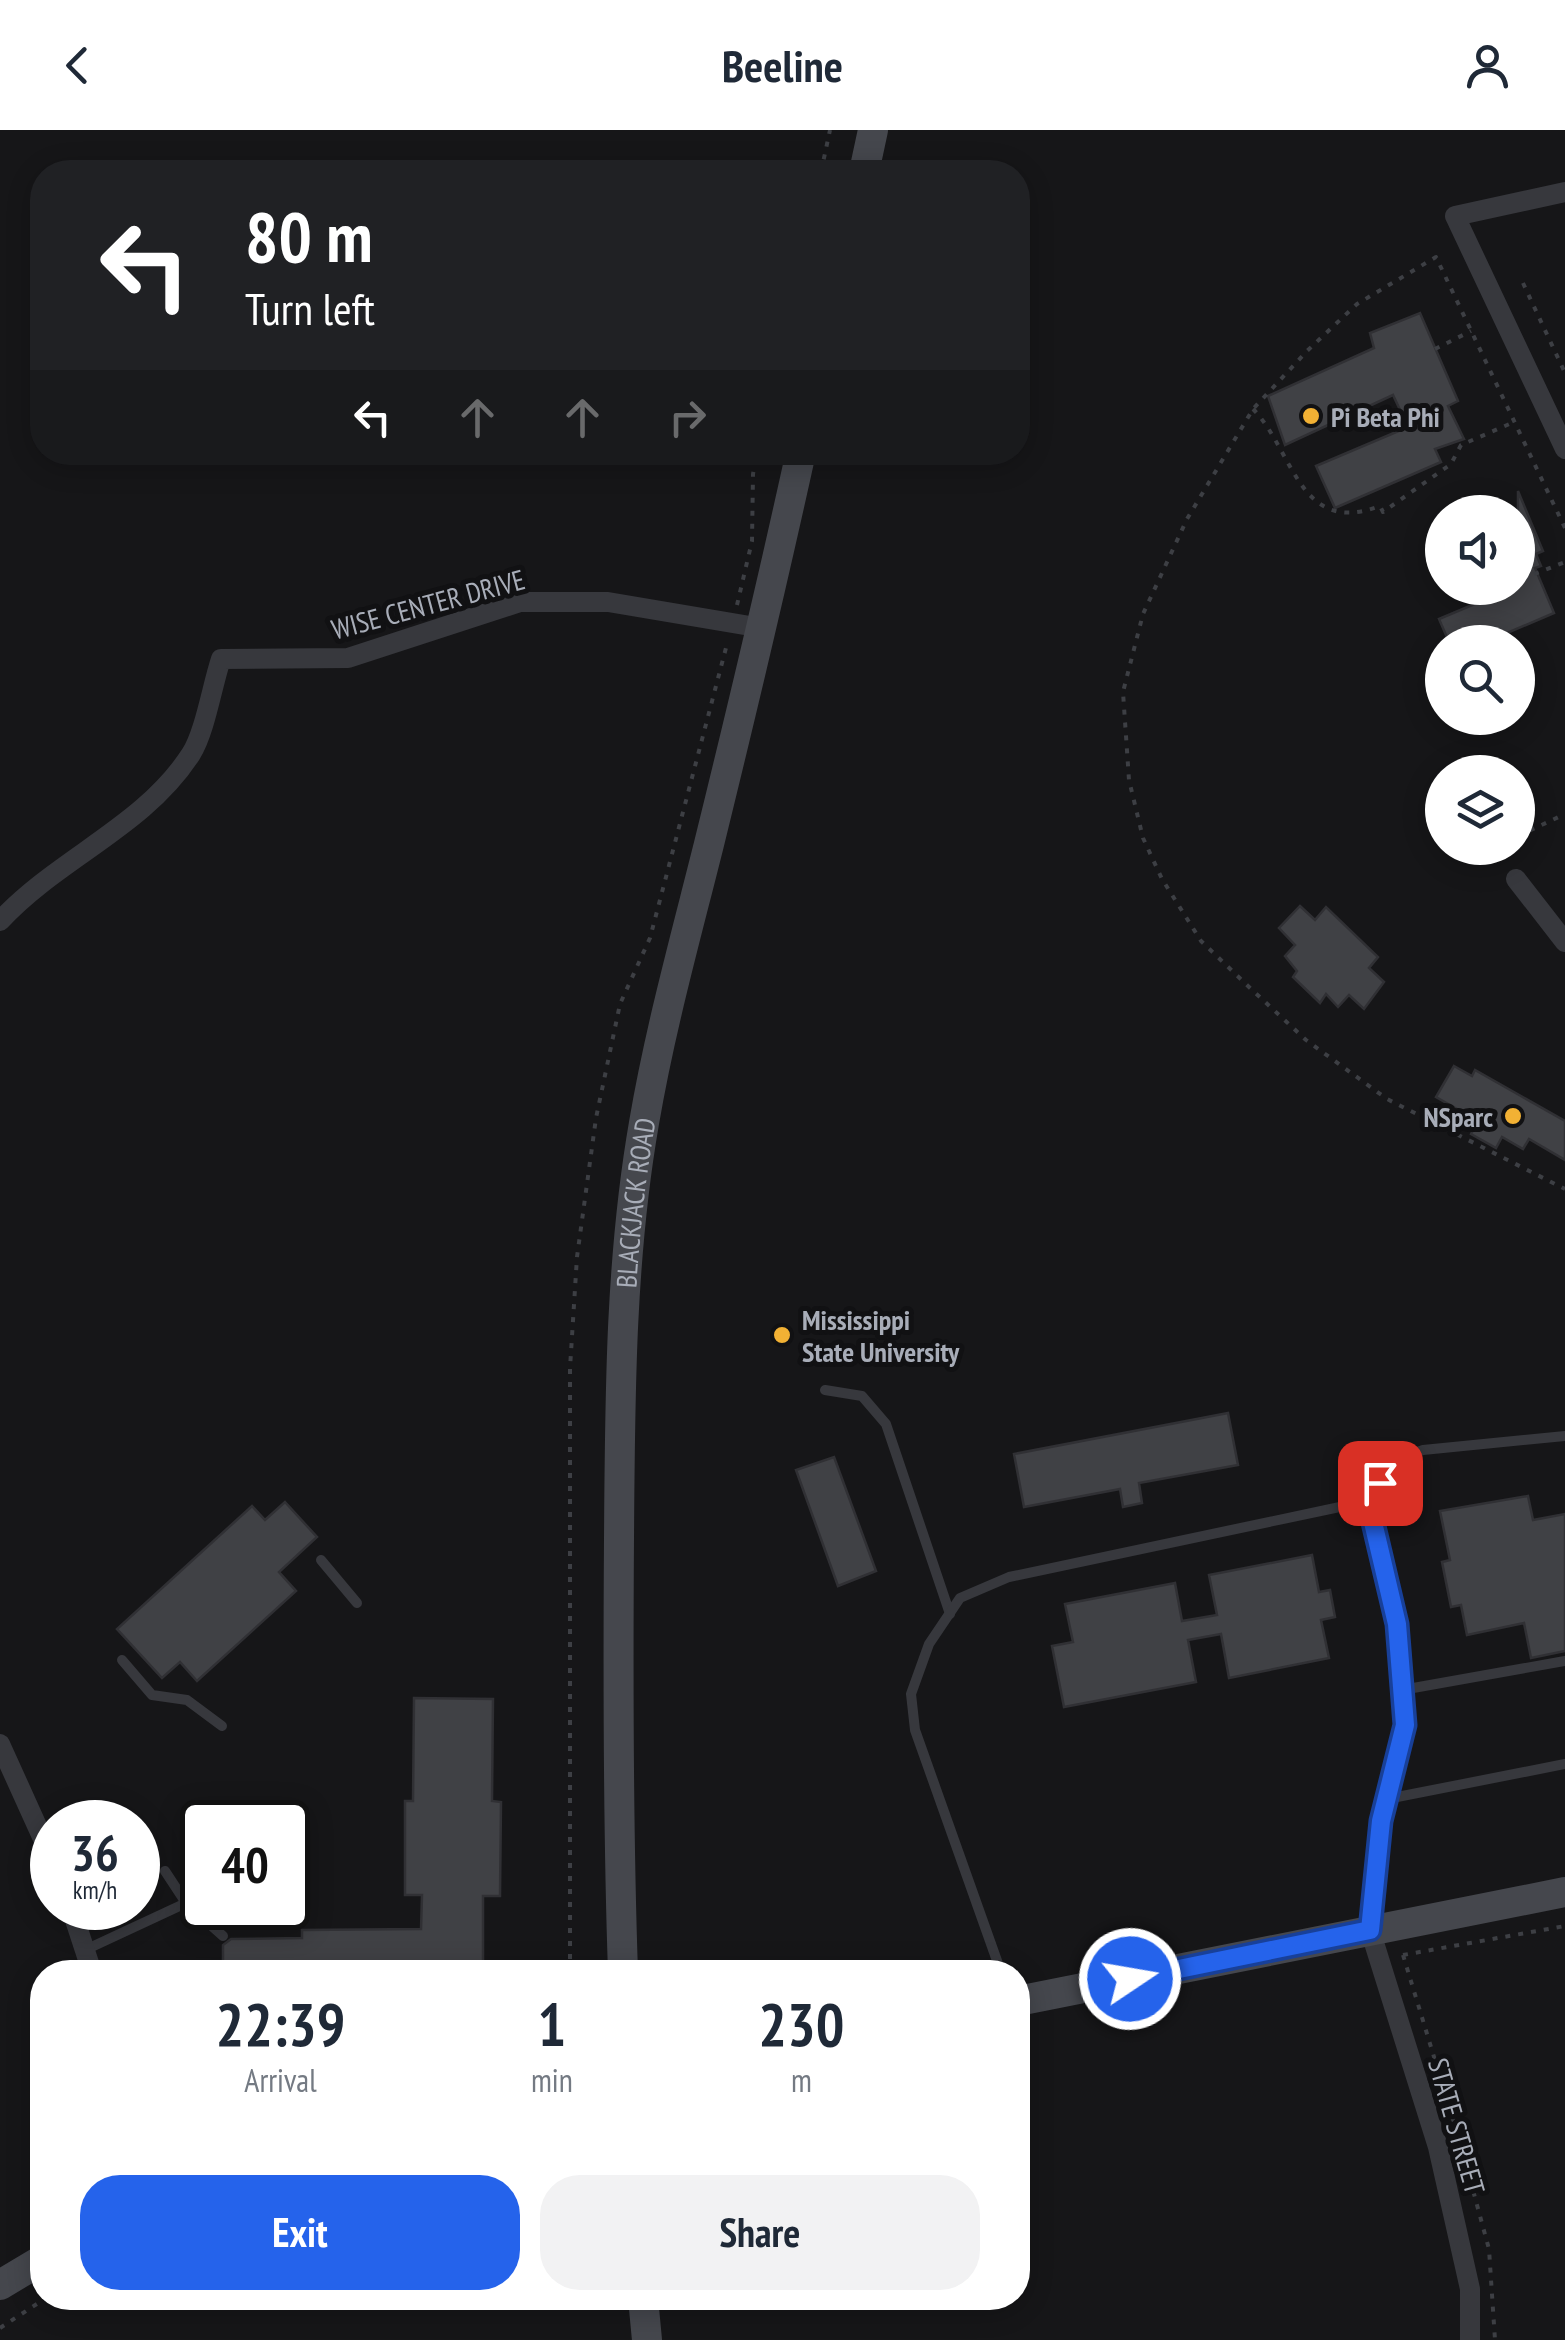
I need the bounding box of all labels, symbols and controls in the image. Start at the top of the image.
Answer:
text: Beeline [722,36,843,94]
icon: back [50,38,105,93]
icon: person [1460,38,1515,93]
text: 80 m [245,191,373,281]
icon: left [80,200,210,330]
text: Turn left [245,279,375,337]
icon: left [345,390,400,445]
icon: ahead [450,390,505,445]
icon: ahead [555,390,610,445]
icon: right [660,390,715,445]
place label: Pi Beta Phi [1331,398,1440,435]
marker: Pi Beta Phi [1300,405,1322,427]
map controls [1425,495,1535,865]
button: sound [1425,495,1535,605]
street label: WISE CENTER DRIVE [327,560,529,648]
button: search [1425,625,1535,735]
button: layers [1425,755,1535,865]
place label: NSparc [1424,1098,1493,1135]
marker: NSparc [1502,1105,1524,1127]
street label: BLACKJACK ROAD [607,1115,663,1289]
place label: Mississippi State University [802,1301,960,1370]
marker: Mississippi State University [771,1324,793,1346]
pin [1338,1441,1423,1526]
icon: arrive [1353,1456,1408,1511]
speed limit sign: 40 [180,1800,310,1930]
text: 36 [71,1820,119,1885]
text: km/h [73,1874,117,1906]
position arrow [1078,1927,1182,2031]
text: 22:39 [216,1985,345,2063]
text: 1 [538,1985,566,2063]
text: 230 [758,1985,844,2063]
street label: STATE STREET [1420,2054,1494,2199]
text: Arrival [244,2059,317,2101]
text: min [531,2059,573,2101]
text: m [791,2059,812,2101]
button: Exit [80,2175,520,2290]
button: Share [540,2175,980,2290]

